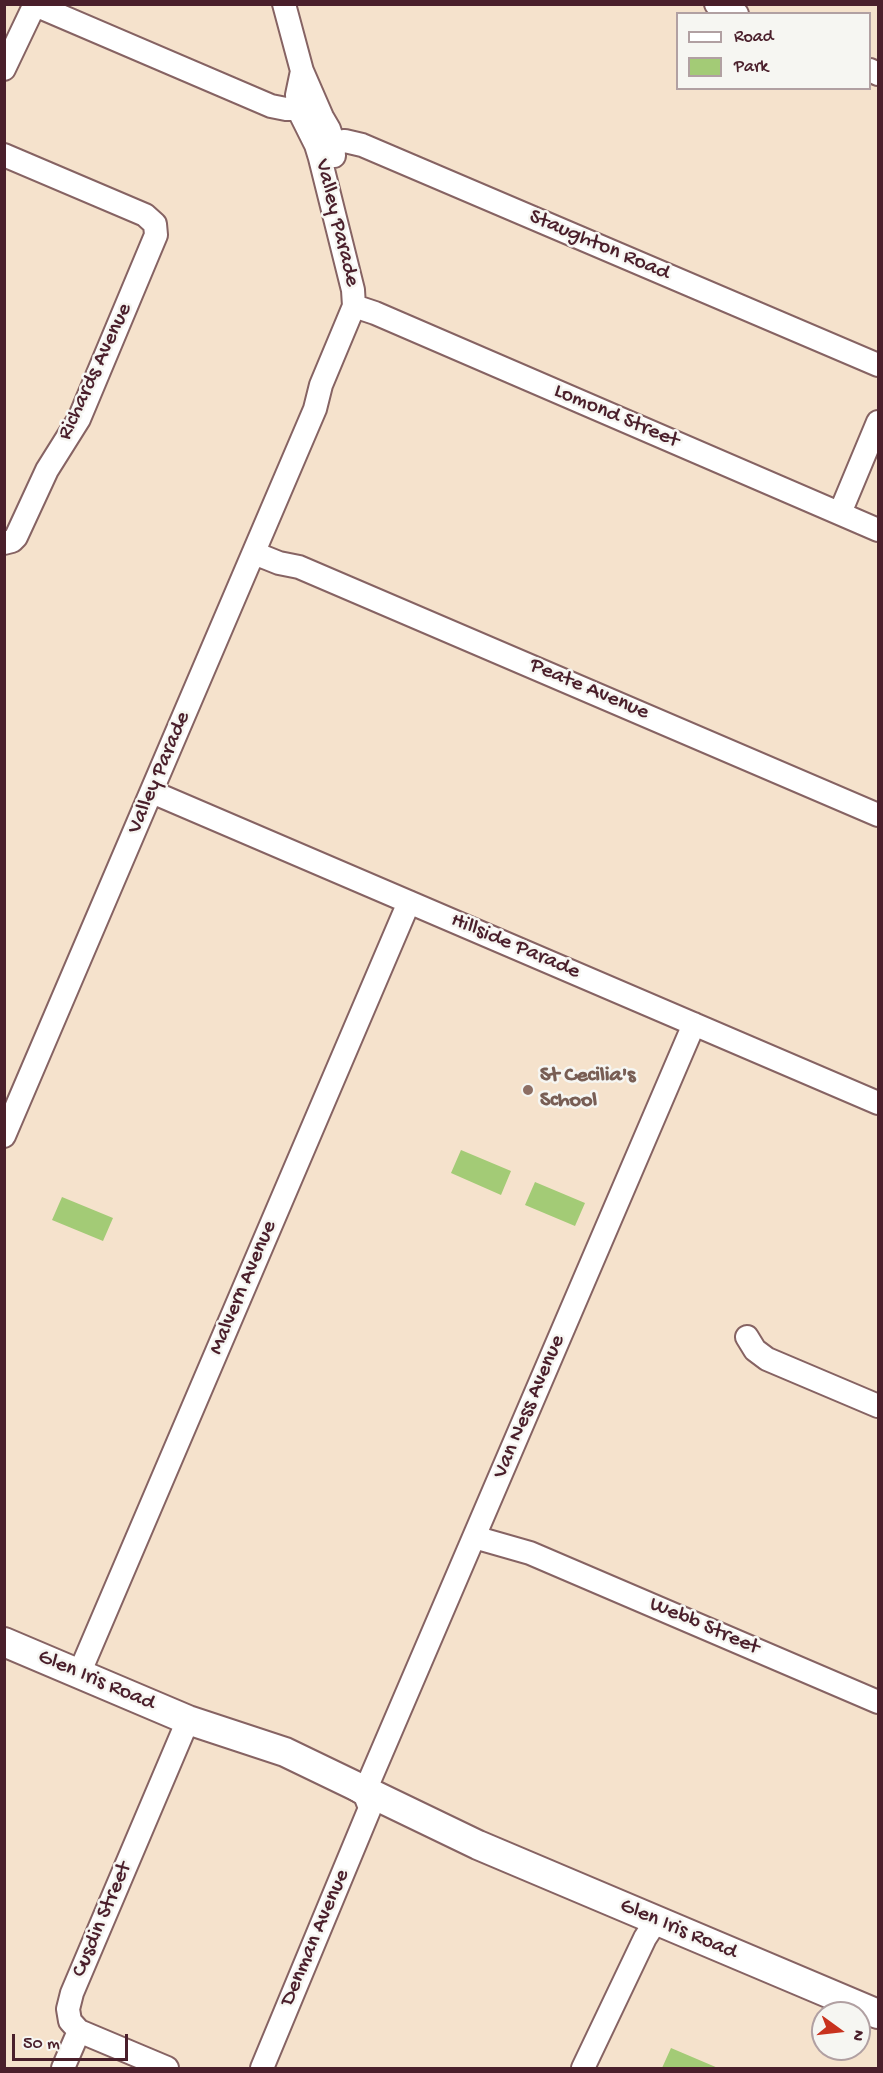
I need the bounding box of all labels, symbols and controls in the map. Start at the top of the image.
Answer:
legend [676,12,871,90]
text: Road [734,27,773,48]
text: Park [734,57,768,78]
street label: Valley Parade [307,157,365,289]
street label: Staughton Road [525,205,673,287]
street label: Richards Avenue [53,299,139,445]
street label: Lomond Street [549,379,683,455]
street label: Peate Avenue [525,653,653,727]
street label: Valley Parade [122,708,198,838]
street label: Hillside Parade [446,908,584,986]
place label: St Cecilia's School [540,1064,635,1116]
marker: St Cecilia's School [521,1083,535,1097]
street label: Malvern Avenue [204,1217,284,1359]
street label: Van Ness Avenue [488,1331,572,1483]
street label: Webb Street [645,1592,763,1662]
street label: Glen Iris Road [33,1644,159,1718]
street label: Cusdin Street [67,1859,139,1981]
street label: Denman Avenue [275,1866,357,2010]
street label: Glen Iris Road [615,1893,741,1967]
north arrow [811,2001,871,2061]
scale bar [15,2022,130,2060]
text: N [846,2028,867,2043]
text: 50 m [23,2034,60,2055]

